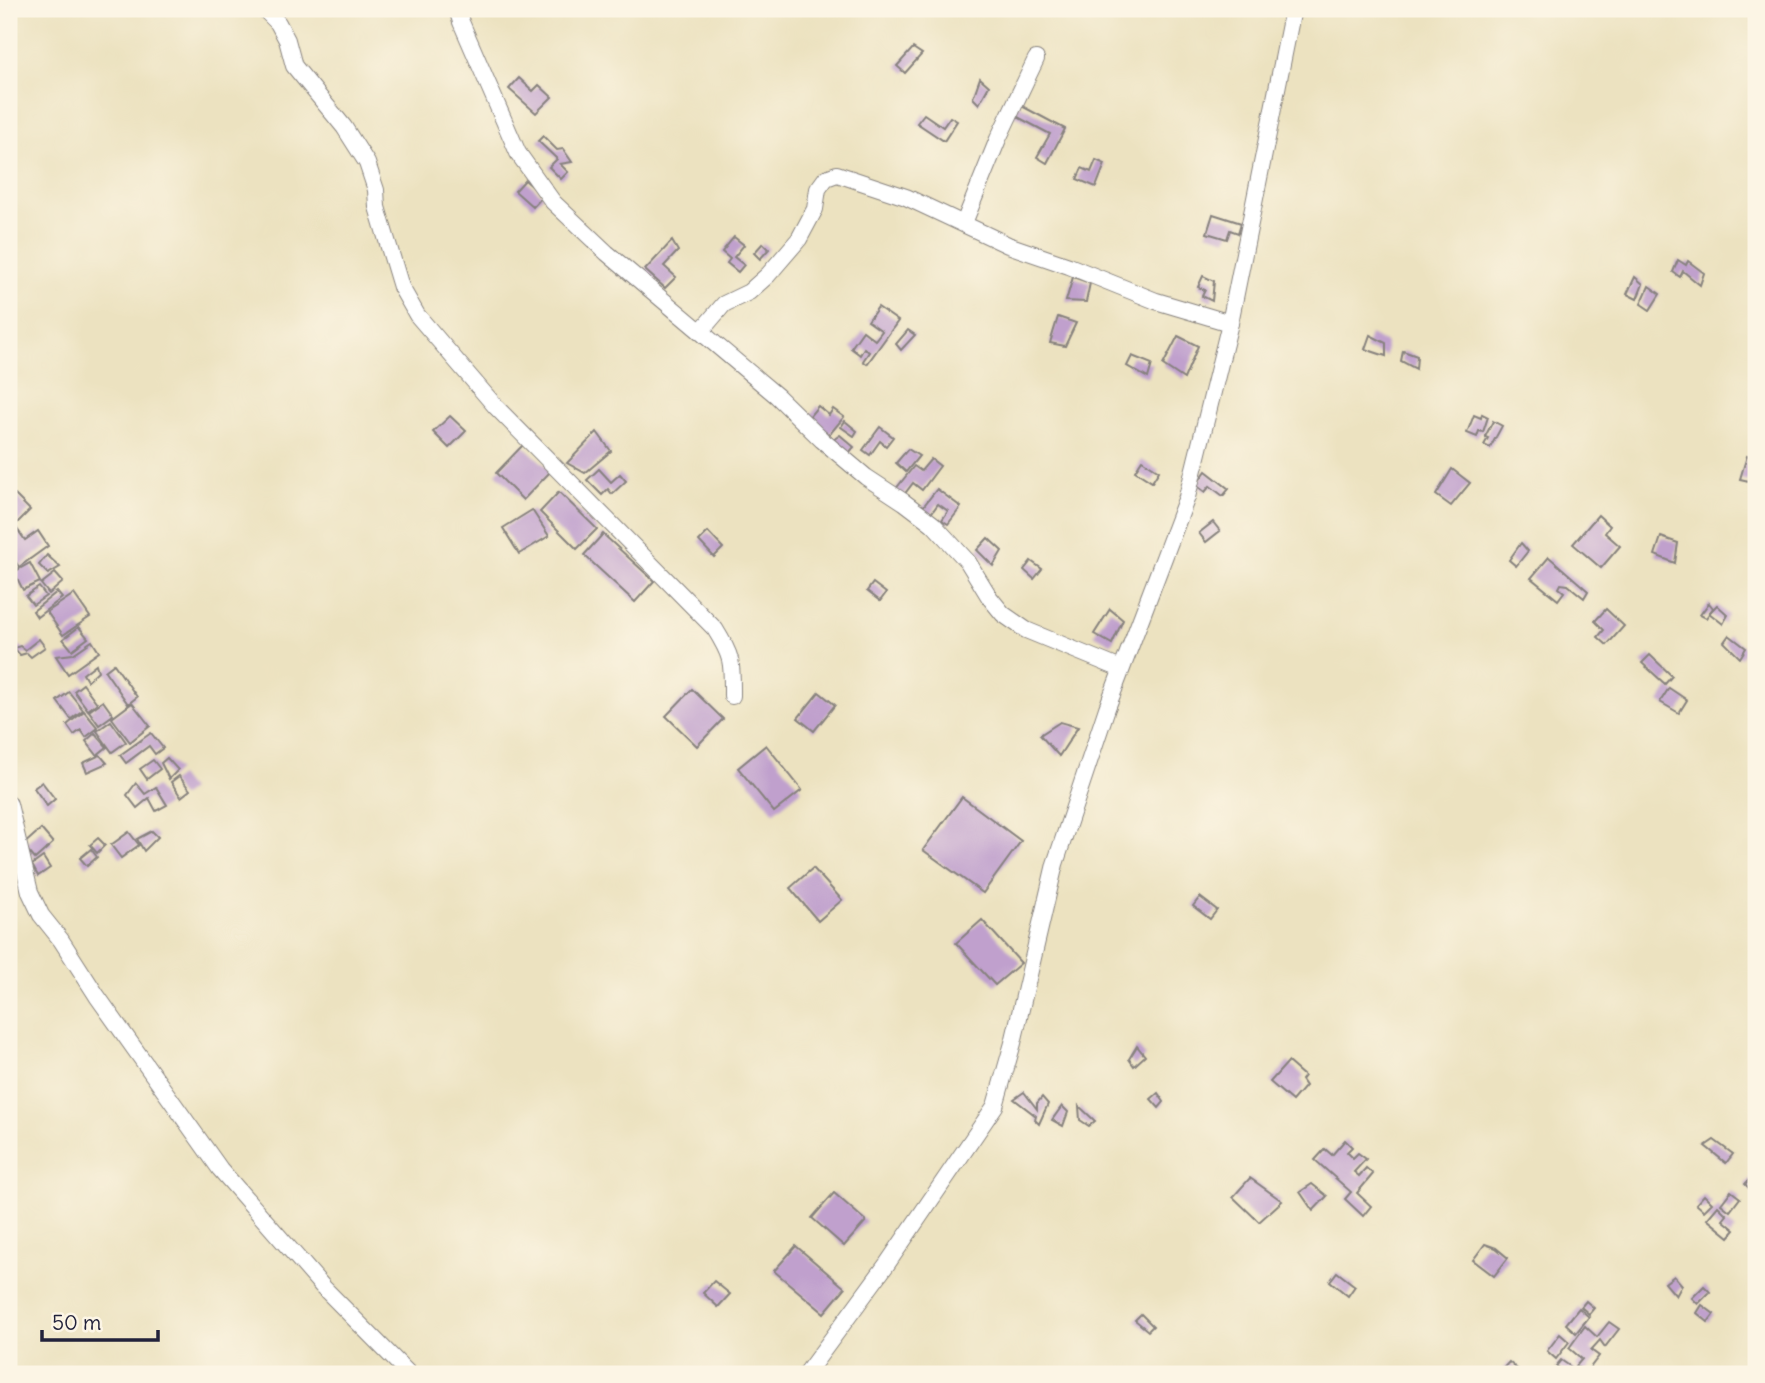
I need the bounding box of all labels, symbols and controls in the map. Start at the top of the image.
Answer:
scale bar [42,1299,158,1343]
text: 50 m [52,1309,101,1336]

